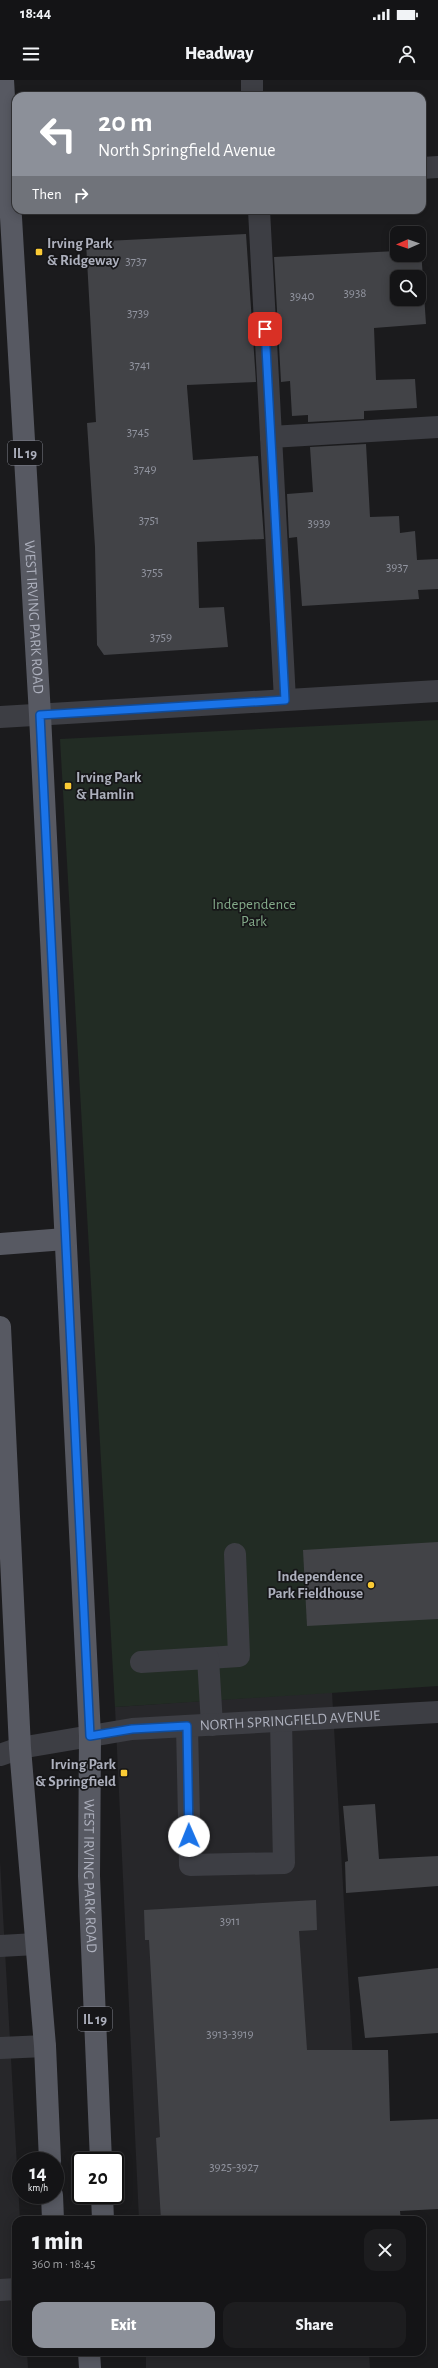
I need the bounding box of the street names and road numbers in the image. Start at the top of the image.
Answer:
road number: IL 19 [8,441,42,465]
street label: WEST IRVING PARK ROAD [22,540,46,695]
street label: NORTH SPRINGFIELD AVENUE [199,1708,381,1733]
street label: WEST IRVING PARK ROAD [81,1799,99,1953]
road number: IL 19 [78,2007,112,2031]

